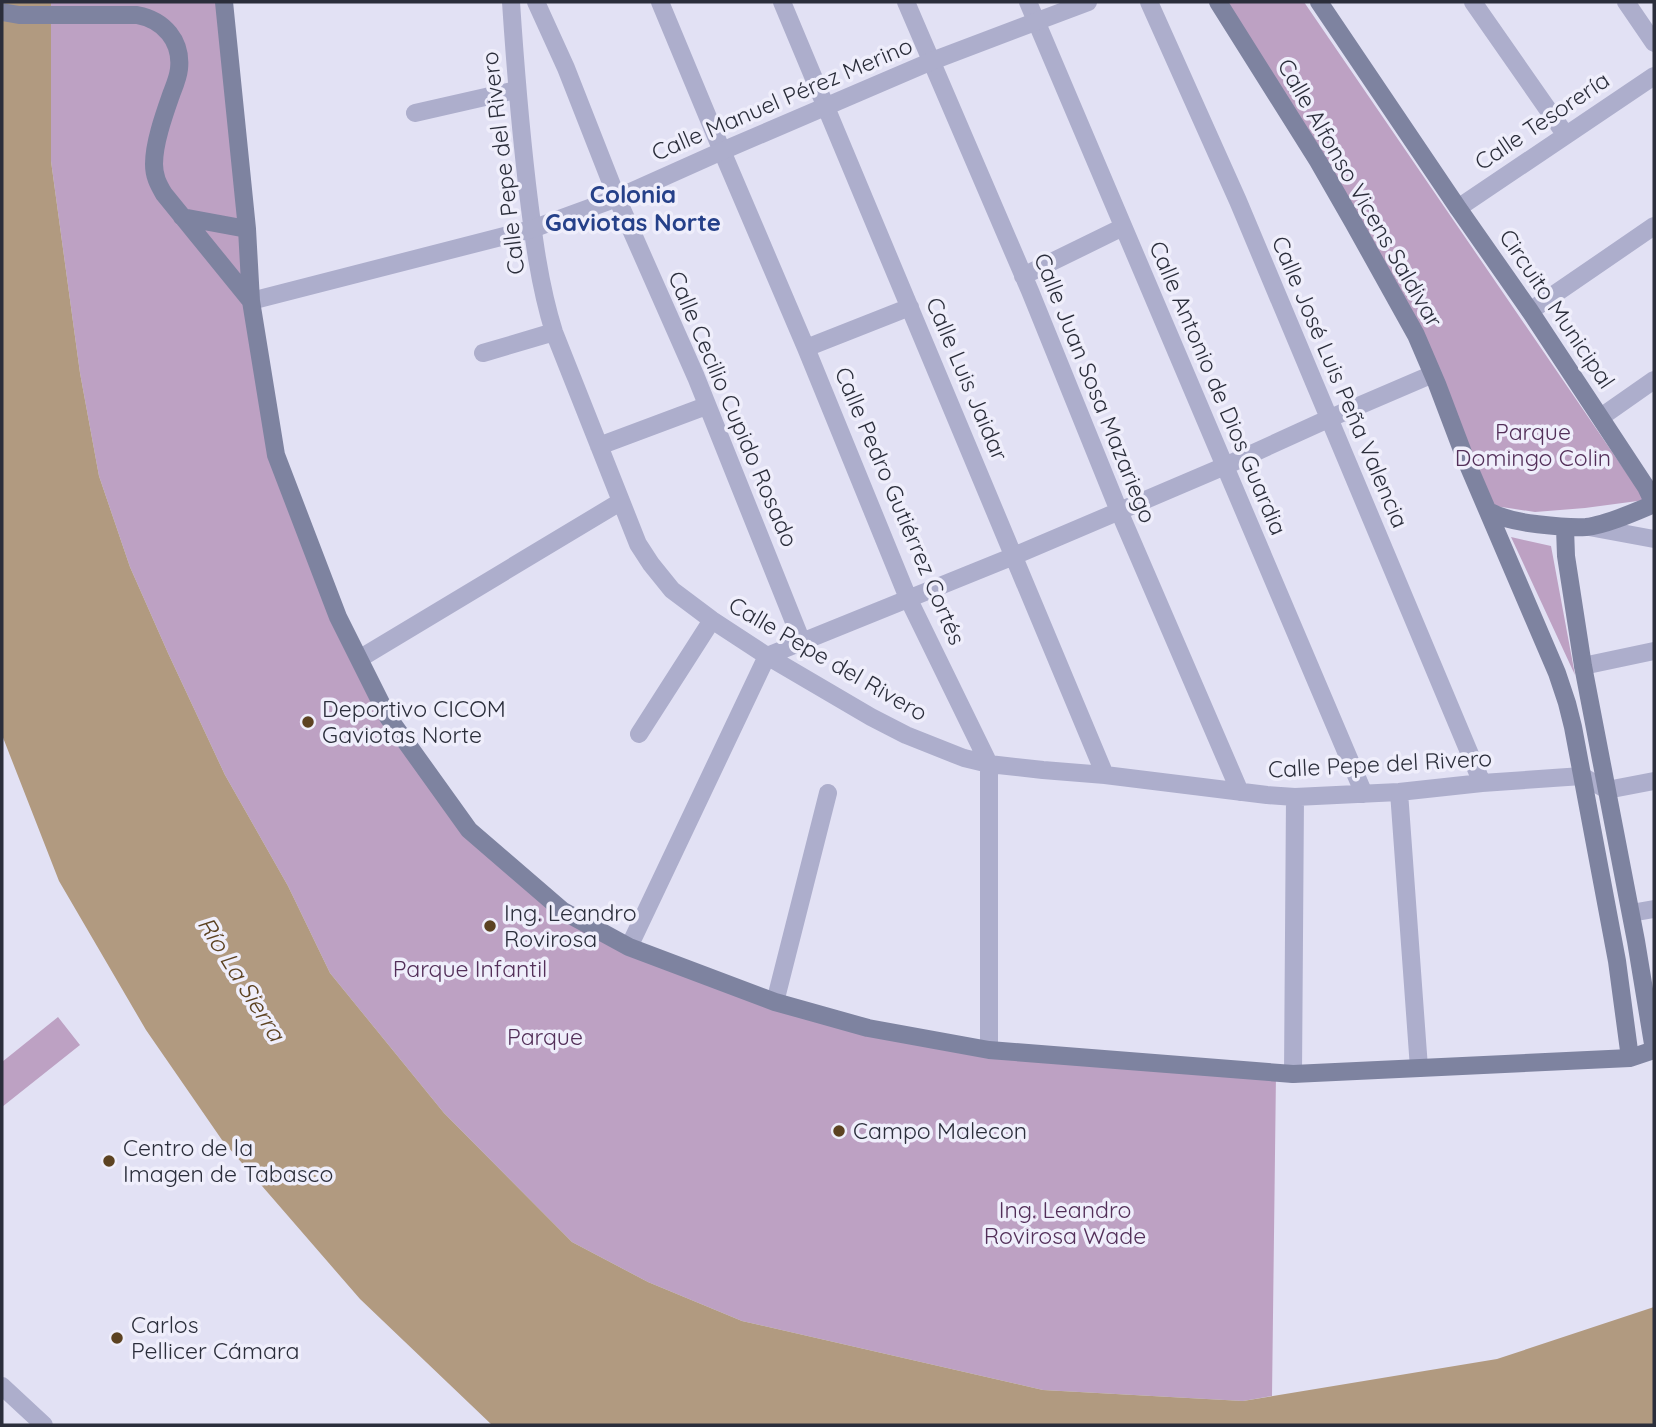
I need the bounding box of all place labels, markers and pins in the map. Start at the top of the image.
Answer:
place label: Deportivo CICOM Gaviotas Norte [322,694,506,749]
marker: Deportivo CICOM Gaviotas Norte [300,714,316,730]
place label: Ing. Leandro Rovirosa [504,898,637,953]
marker: Ing. Leandro Rovirosa [482,918,498,934]
place label: Campo Malecon [853,1116,1027,1145]
marker: Campo Malecon [831,1123,847,1139]
place label: Centro de la Imagen de Tabasco [123,1133,333,1188]
marker: Centro de la Imagen de Tabasco [101,1153,117,1169]
place label: Carlos Pellicer Cámara [131,1310,299,1365]
marker: Carlos Pellicer Cámara [109,1330,125,1346]

